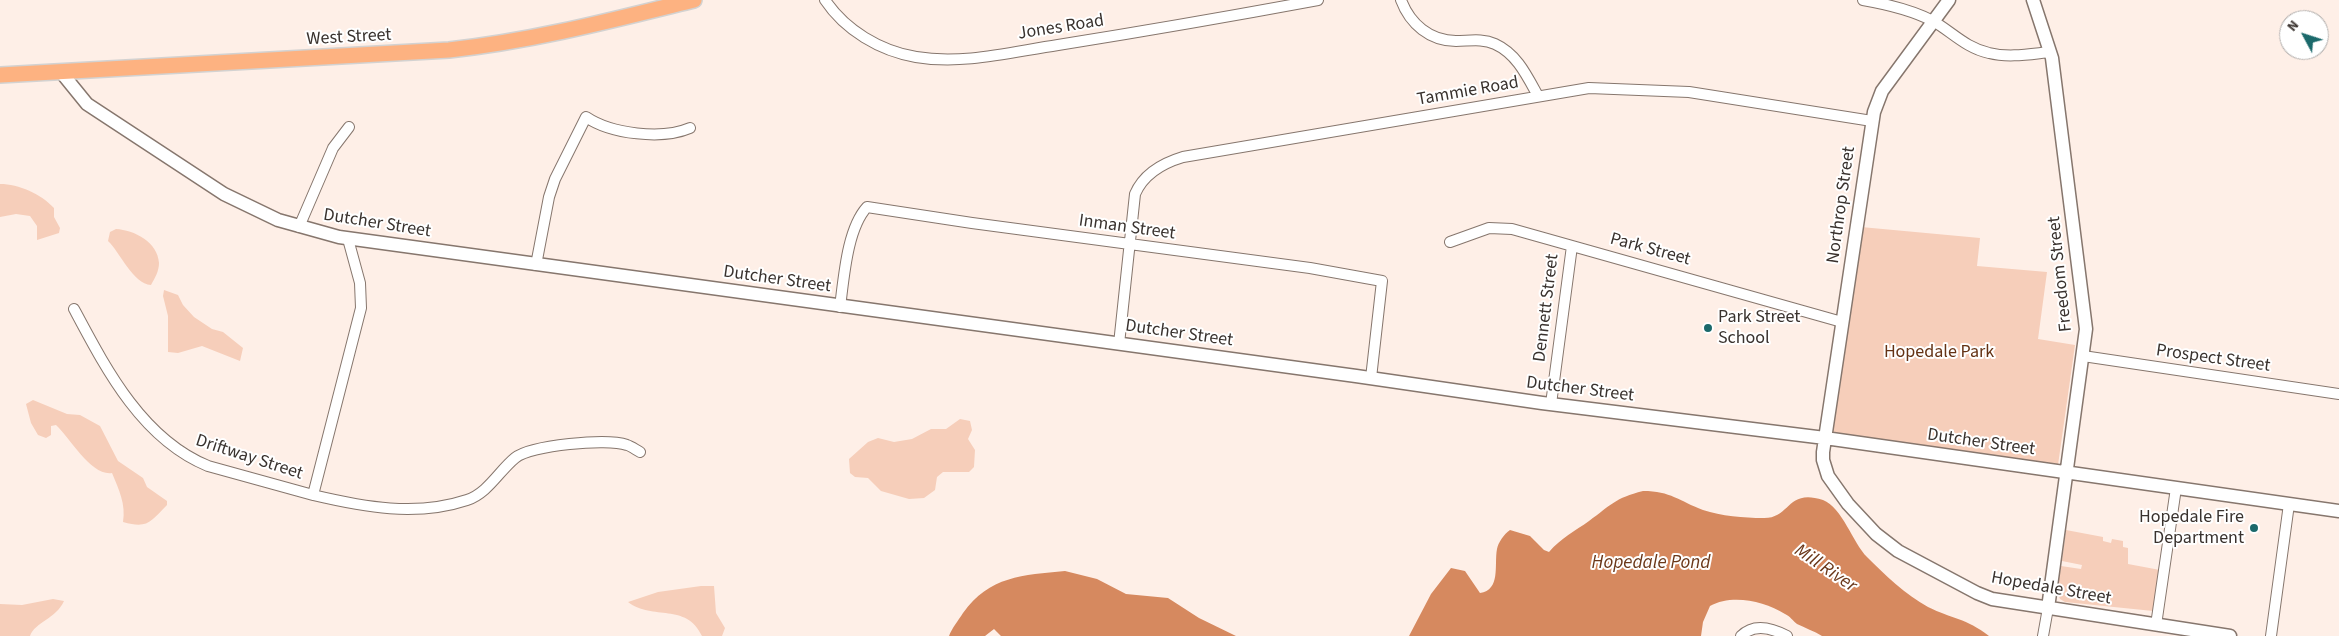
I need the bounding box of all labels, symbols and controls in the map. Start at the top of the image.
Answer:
north arrow [2279,10,2329,60]
street label: Jones Road [1016,11,1106,45]
text: N [2283,16,2304,36]
street label: West Street [306,25,392,51]
street label: Tammie Road [1415,72,1521,112]
street label: Northrop Street [1823,145,1861,265]
street label: Dutcher Street [322,205,432,243]
street label: Inman Street [1077,211,1177,245]
street label: Freedom Street [2044,215,2078,333]
street label: Park Street [1607,229,1693,271]
street label: Dennett Street [1530,253,1564,363]
street label: Dutcher Street [722,262,832,298]
place label: Park Street School [1718,307,1800,350]
street label: Dutcher Street [1124,316,1234,352]
marker: Park Street School [1702,322,1714,334]
street label: Prospect Street [2154,340,2272,378]
park label: Hopedale Park [1884,342,1994,364]
street label: Dutcher Street [1525,373,1635,407]
street label: Dutcher Street [1926,425,2036,461]
street label: Driftway Street [193,431,305,485]
place label: Hopedale Fire Department [2139,507,2244,550]
marker: Hopedale Fire Department [2248,522,2260,534]
water label: Mill River [1790,540,1860,598]
water label: Hopedale Pond [1592,553,1710,575]
street label: Hopedale Street [1989,568,2113,610]

